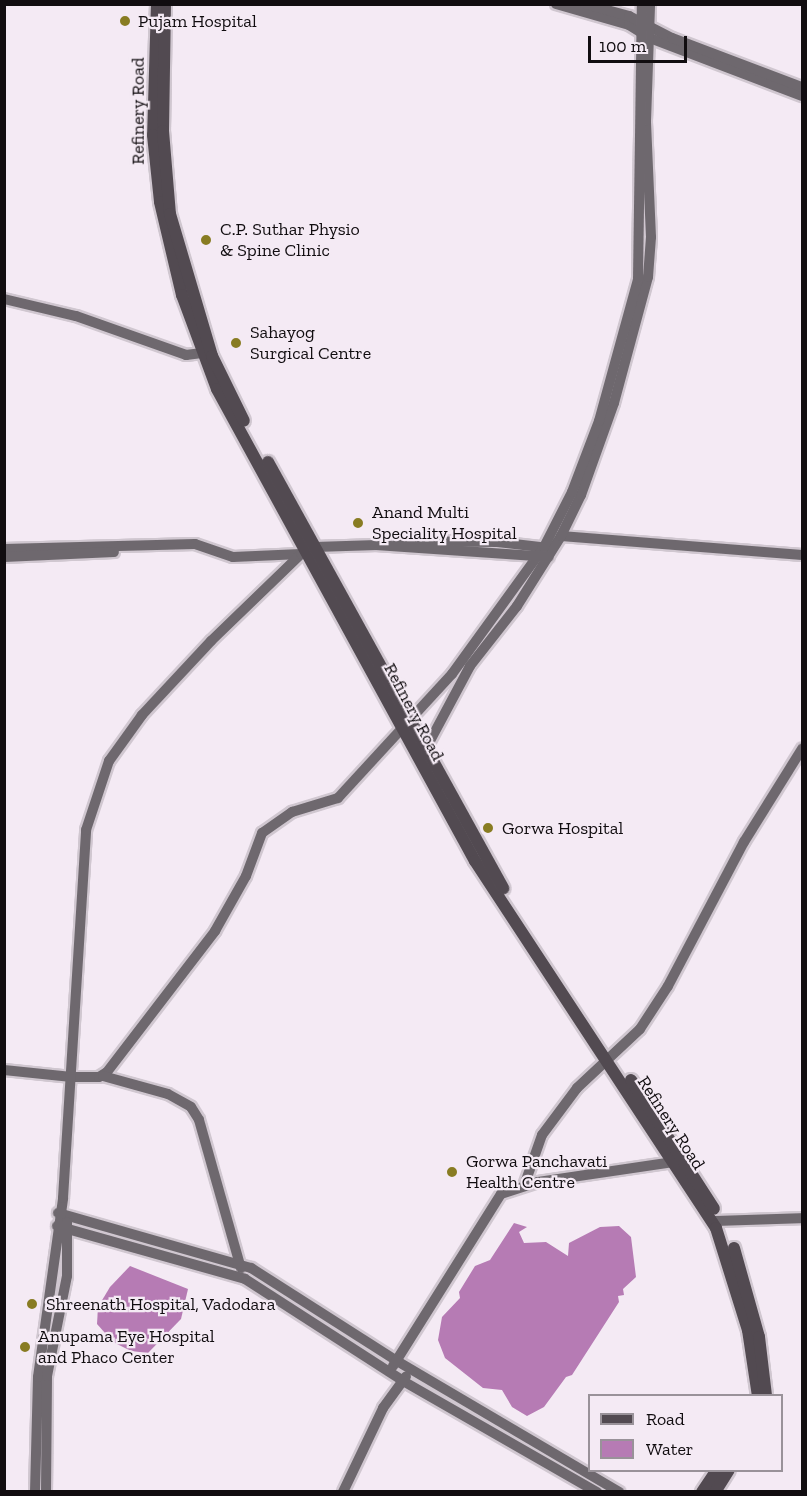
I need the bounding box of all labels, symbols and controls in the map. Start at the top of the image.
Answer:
place label: Pujam Hospital [138,10,257,32]
marker: Pujam Hospital [116,12,134,30]
scale bar [591,24,690,62]
text: 100 m [599,35,646,57]
street label: Refinery Road [127,57,149,165]
place label: C.P. Suthar Physio & Spine Clinic [220,219,360,262]
marker: C.P. Suthar Physio & Spine Clinic [197,231,215,249]
place label: Sahayog Surgical Centre [250,322,371,364]
marker: Sahayog Surgical Centre [227,334,245,352]
place label: Anand Multi Speciality Hospital [372,502,517,544]
marker: Anand Multi Speciality Hospital [349,514,367,532]
street label: Refinery Road [379,659,449,765]
place label: Gorwa Hospital [502,817,623,839]
marker: Gorwa Hospital [479,819,497,837]
street label: Refinery Road [633,1072,709,1174]
place label: Gorwa Panchavati Health Centre [466,1151,607,1194]
marker: Gorwa Panchavati Health Centre [443,1163,461,1181]
place label: Shreenath Hospital, Vadodara [46,1293,276,1315]
marker: Shreenath Hospital, Vadodara [23,1295,41,1313]
place label: Anupama Eye Hospital and Phaco Center [38,1326,214,1368]
marker: Anupama Eye Hospital and Phaco Center [16,1338,34,1356]
legend [588,1394,783,1472]
text: Road [646,1408,685,1430]
text: Water [646,1438,693,1460]

